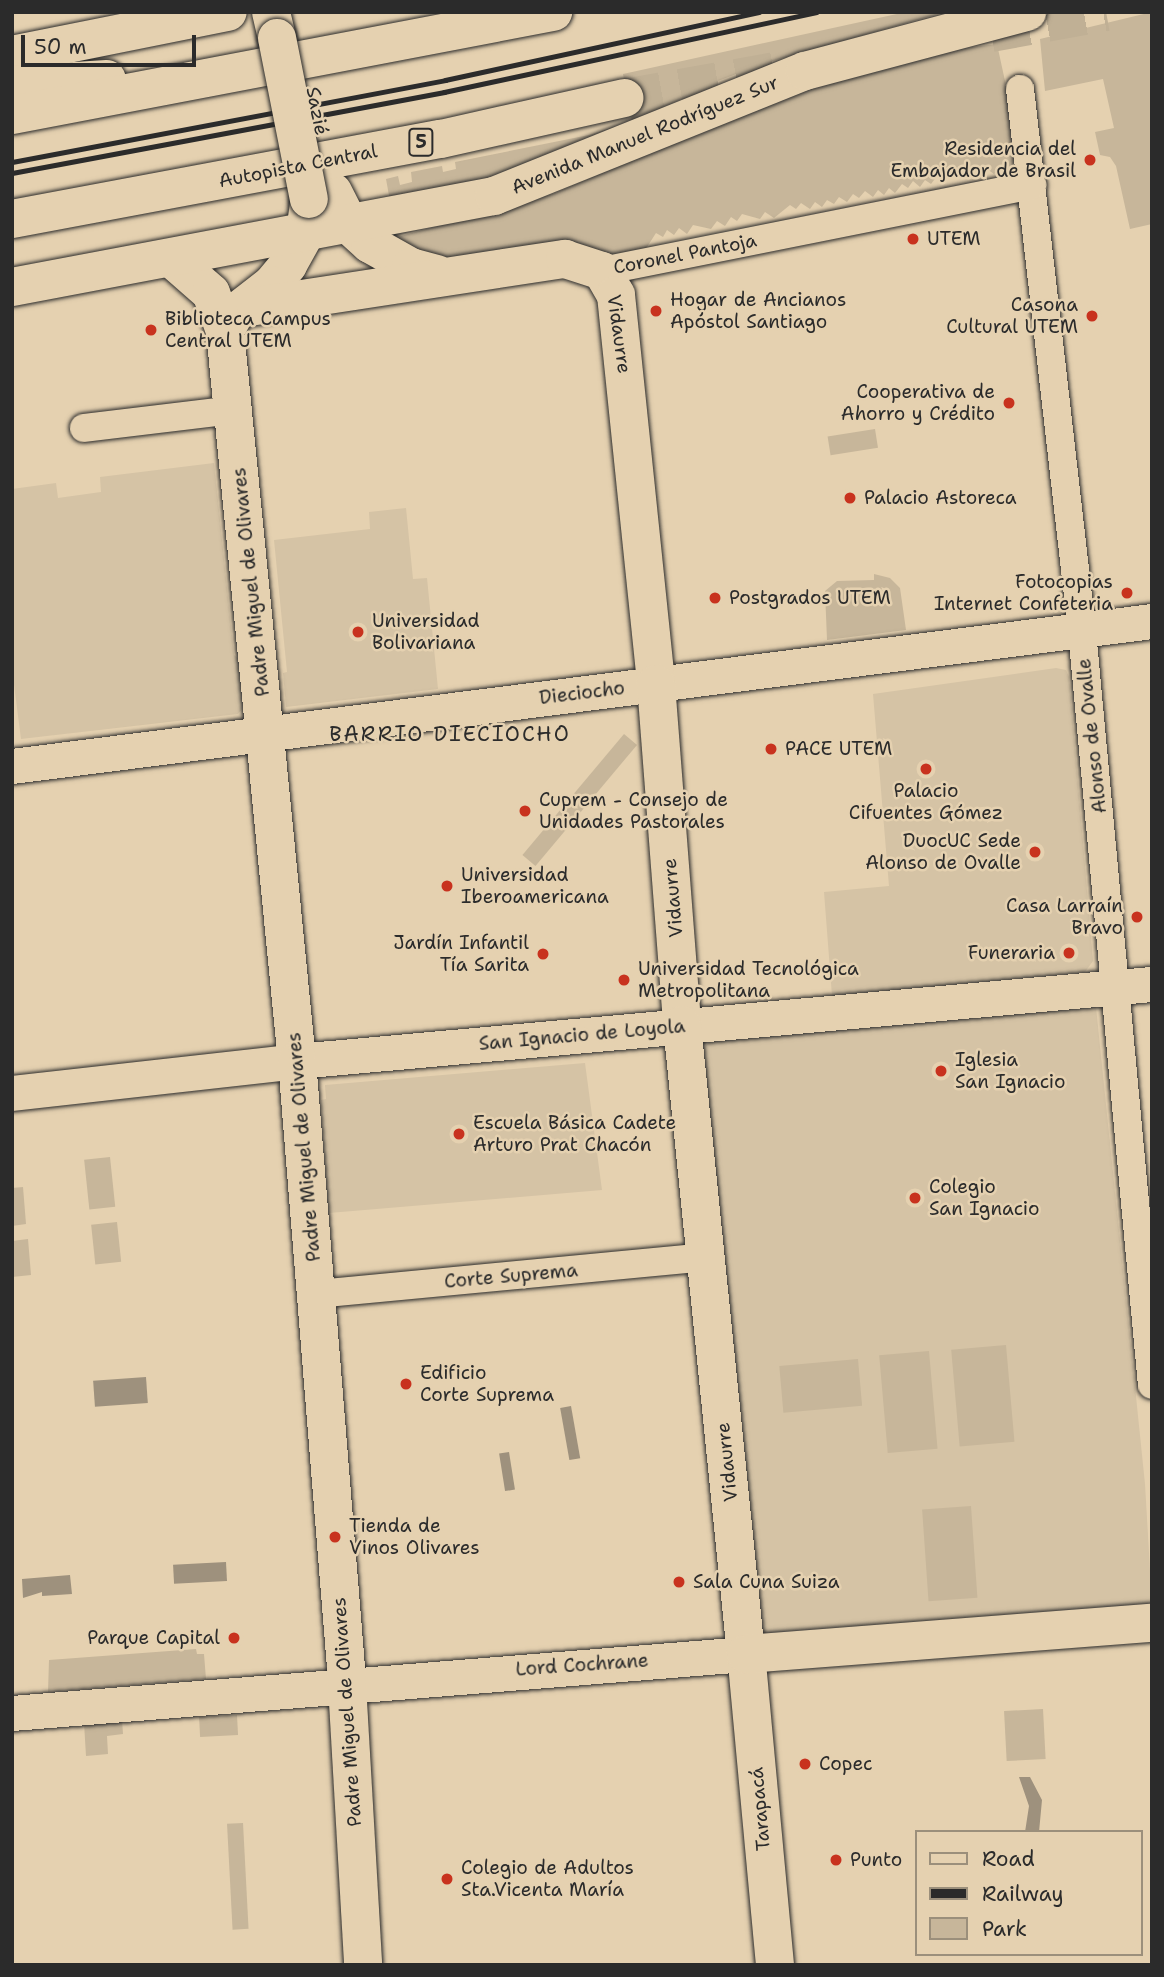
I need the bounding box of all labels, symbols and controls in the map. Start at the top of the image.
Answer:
scale bar [24,21,200,65]
text: 50 m [34,33,87,61]
street label: Avenida Manuel Rodríguez Sur [508,71,782,199]
street label: Sazié [301,85,333,137]
road number: 5 [407,127,435,156]
place label: Residencia del Embajador de Brasil [891,138,1076,182]
street label: Autopista Central [217,139,379,193]
marker: Residencia del Embajador de Brasil [1082,152,1098,168]
place label: UTEM [927,228,981,250]
street label: Coronel Pantoja [611,229,759,279]
marker: UTEM [905,231,921,247]
place label: Hogar de Ancianos Apóstol Santiago [670,289,846,333]
street label: Vidaurre [602,293,636,375]
place label: Casona Cultural UTEM [946,294,1078,338]
marker: Hogar de Ancianos Apóstol Santiago [648,303,664,319]
place label: Biblioteca Campus Central UTEM [165,308,331,352]
marker: Casona Cultural UTEM [1084,308,1100,324]
marker: Biblioteca Campus Central UTEM [143,322,159,338]
place label: Cooperativa de Ahorro y Crédito [841,381,995,425]
marker: Cooperativa de Ahorro y Crédito [1001,395,1017,411]
street label: Padre Miguel de Olivares [228,466,274,698]
place label: Palacio Astoreca [864,487,1017,509]
marker: Palacio Astoreca [842,490,858,506]
place label: Fotocopias Internet Confeteria [934,571,1113,615]
marker: Fotocopias Internet Confeteria [1119,585,1135,601]
place label: Postgrados UTEM [729,587,891,609]
marker: Postgrados UTEM [707,590,723,606]
place label: Universidad Bolivariana [372,610,480,654]
marker: Universidad Bolivariana [350,624,366,640]
street label: Alonso de Ovalle [1073,657,1111,815]
street label: Dieciocho [538,676,626,710]
district label: BARRIO DIECIOCHO [331,721,569,747]
place label: PACE UTEM [785,738,892,760]
marker: PACE UTEM [763,741,779,757]
marker: Palacio Cifuentes Gómez [918,761,934,777]
place label: Palacio Cifuentes Gómez [849,780,1003,824]
place label: Cuprem - Consejo de Unidades Pastorales [539,789,728,833]
marker: Cuprem - Consejo de Unidades Pastorales [517,803,533,819]
place label: DuocUC Sede Alonso de Ovalle [865,830,1021,874]
marker: DuocUC Sede Alonso de Ovalle [1027,844,1043,860]
street label: Vidaurre [658,857,688,939]
place label: Universidad Iberoamericana [461,864,609,908]
marker: Universidad Iberoamericana [439,878,455,894]
place label: Casa Larraín Bravo [1006,895,1123,939]
marker: Casa Larraín Bravo [1129,909,1145,925]
place label: Jardín Infantil Tía Sarita [393,932,529,976]
place label: Funeraria [968,942,1055,964]
marker: Funeraria [1061,945,1077,961]
marker: Jardín Infantil Tía Sarita [535,946,551,962]
place label: Universidad Tecnológica Metropolitana [638,958,859,1002]
marker: Universidad Tecnológica Metropolitana [616,972,632,988]
street label: San Ignacio de Loyola [478,1015,686,1055]
street label: Padre Miguel de Olivares [283,1031,325,1263]
place label: Iglesia San Ignacio [955,1049,1065,1093]
marker: Iglesia San Ignacio [933,1063,949,1079]
place label: Escuela Básica Cadete Arturo Prat Chacón [473,1112,676,1156]
marker: Escuela Básica Cadete Arturo Prat Chacón [451,1126,467,1142]
place label: Colegio San Ignacio [929,1176,1039,1220]
marker: Colegio San Ignacio [907,1190,923,1206]
street label: Corte Suprema [443,1259,579,1293]
place label: Edificio Corte Suprema [420,1362,554,1406]
marker: Edificio Corte Suprema [398,1376,414,1392]
street label: Vidaurre [712,1421,742,1503]
place label: Tienda de Vinos Olivares [349,1515,480,1559]
marker: Tienda de Vinos Olivares [327,1529,343,1545]
place label: Sala Cuna Suiza [693,1571,839,1593]
marker: Sala Cuna Suiza [671,1574,687,1590]
street label: Padre Miguel de Olivares [328,1596,366,1828]
place label: Parque Capital [87,1627,220,1649]
marker: Parque Capital [226,1630,242,1646]
street label: Lord Cochrane [515,1649,649,1681]
place label: Copec [819,1753,873,1775]
marker: Copec [797,1756,813,1772]
street label: Tarapacá [745,1766,775,1852]
legend [916,1830,1143,1956]
text: Road [982,1845,1035,1873]
place label: Punto [850,1849,902,1871]
marker: Punto [828,1852,844,1868]
place label: Colegio de Adultos Sta.Vicenta María [461,1857,634,1901]
marker: Colegio de Adultos Sta.Vicenta María [439,1871,455,1887]
text: Railway [982,1880,1064,1908]
text: Park [982,1915,1027,1943]

